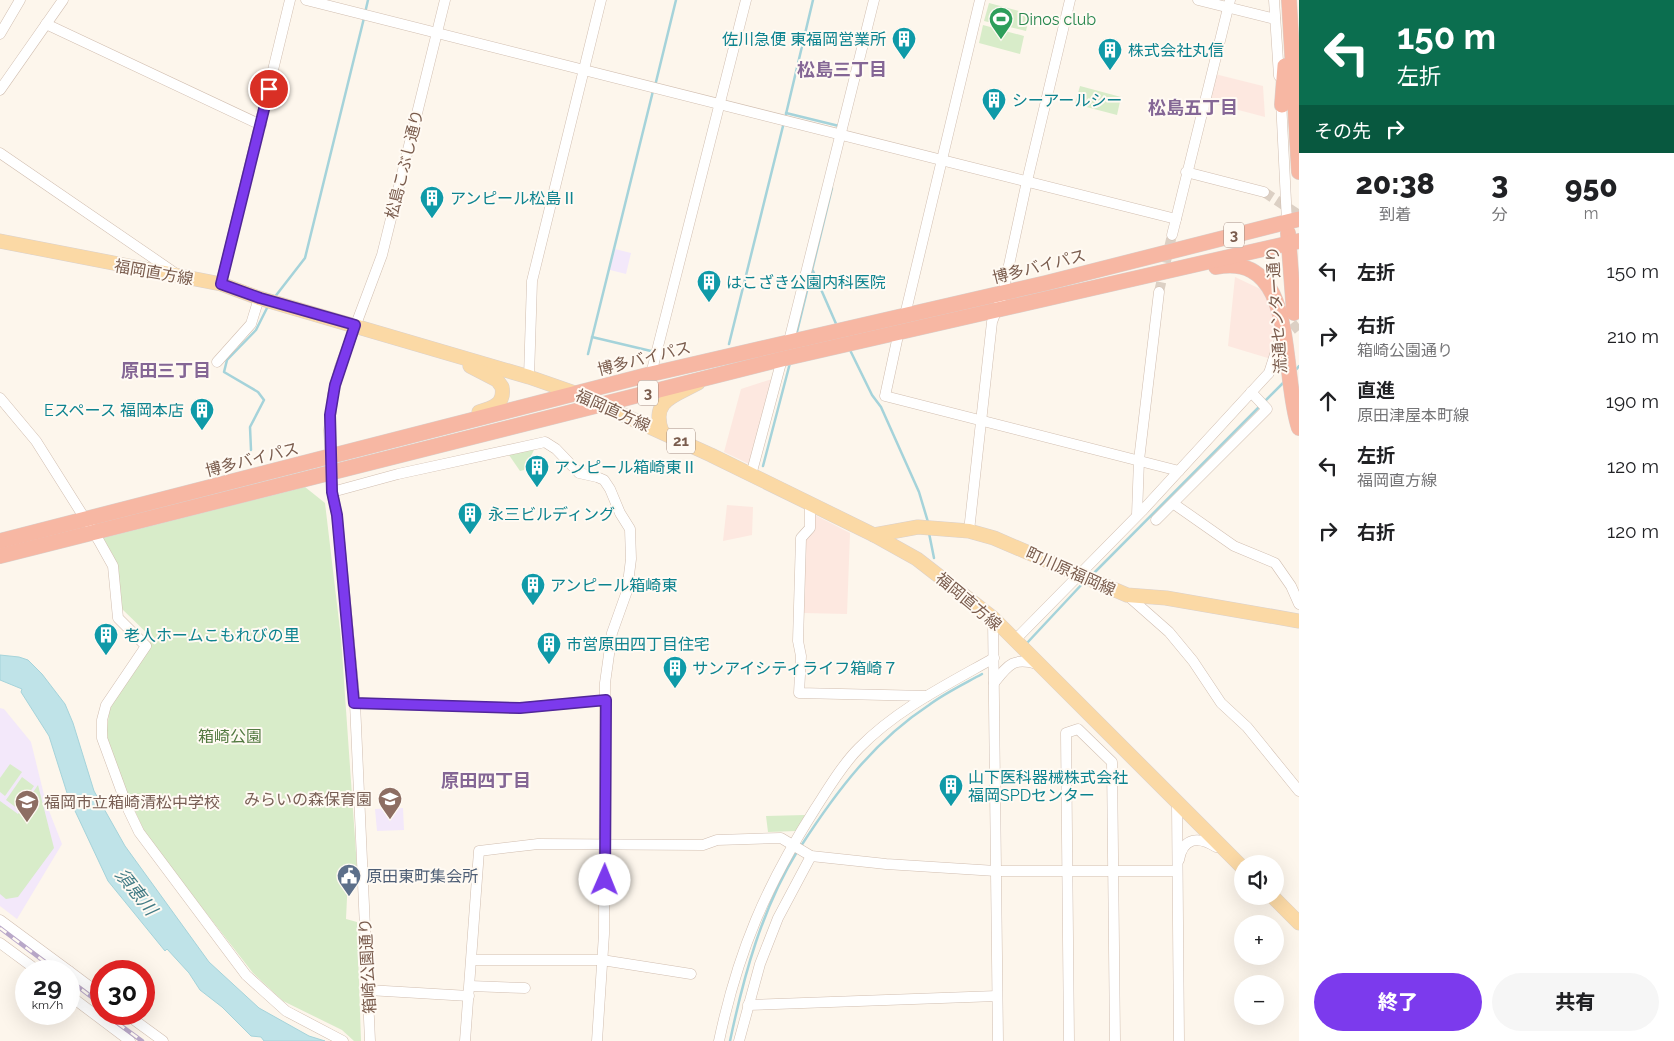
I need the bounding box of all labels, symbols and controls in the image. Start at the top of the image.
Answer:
sports icon: Dinos club [988,6,1014,40]
place label: Dinos club [1018,10,1096,29]
text: 150 m [1397,16,1496,57]
icon: left [1314,20,1379,85]
building icon: 佐川急便 東福岡営業所 [891,26,917,60]
place label: 佐川急便 東福岡営業所 [722,30,886,49]
building icon: 株式会社丸信 [1097,37,1123,71]
place label: 株式会社丸信 [1128,41,1224,60]
district label: 松島三丁目 [797,59,887,80]
text: 左折 [1397,63,1441,89]
pin [248,68,290,110]
icon: arrive [255,75,283,103]
building icon: シーアールシー [981,87,1007,121]
place label: シーアールシー [1012,91,1122,110]
district label: 松島五丁目 [1148,97,1238,118]
street label: 松島こぶし通り [382,107,427,221]
icon: right [1381,115,1409,143]
text: その先 [1314,120,1371,142]
text: 20:38 [1355,166,1435,201]
text: 3 [1491,166,1508,201]
text: 950 [1565,169,1618,204]
building icon: アンピール松島Ⅱ [419,185,445,219]
place label: アンピール松島Ⅱ [450,189,577,208]
text: m [1584,204,1599,223]
text: 到着 [1379,205,1411,224]
text: 分 [1492,205,1508,224]
road number: 3 [1224,222,1244,248]
street label: 流通センター通り [1263,245,1290,374]
street label: 博多バイパス [990,246,1088,287]
street label: 福岡直方線 [113,256,195,289]
icon: left [1314,257,1342,285]
text: 150 m [1607,260,1659,282]
text: 左折 [1357,261,1395,283]
building icon: はこざき公園内科医院 [696,269,722,303]
place label: はこざき公園内科医院 [726,273,886,292]
text: 右折 [1357,314,1395,336]
icon: right [1314,322,1342,350]
text: 210 m [1607,325,1659,347]
street label: 博多バイパス [595,338,693,379]
text: 箱崎公園通り [1357,341,1453,360]
district label: 原田三丁目 [121,360,211,381]
text: 直進 [1357,379,1395,401]
road number: 3 [638,380,658,406]
street label: 福岡直方線 [572,386,653,435]
icon: ahead [1314,387,1342,415]
text: 190 m [1606,390,1659,412]
building icon: Eスペース 福岡本店 [189,397,215,431]
place label: Eスペース 福岡本店 [44,401,184,420]
text: 原田津屋本町線 [1357,406,1469,425]
road number: 21 [667,428,695,454]
street label: 博多バイパス [203,439,301,480]
text: 左折 [1357,444,1395,466]
icon: left [1314,452,1342,480]
building icon: アンピール箱崎東Ⅱ [524,454,550,488]
text: 120 m [1607,455,1659,477]
place label: アンピール箱崎東Ⅱ [554,458,697,477]
text: 福岡直方線 [1357,471,1437,490]
building icon: 永三ビルディング [457,501,483,535]
place label: 永三ビルディング [488,505,615,524]
icon: right [1314,517,1342,545]
text: 120 m [1607,520,1659,542]
text: 右折 [1357,521,1395,543]
street label: 町川原福岡線 [1023,543,1119,600]
street label: 福岡直方線 [932,568,1005,634]
building icon: アンピール箱崎東 [520,572,546,606]
place label: アンピール箱崎東 [550,576,677,595]
building icon: 老人ホームこもれびの里 [93,622,119,656]
place label: 老人ホームこもれびの里 [124,626,300,645]
building icon: 市営原田四丁目住宅 [536,631,562,665]
place label: 市営原田四丁目住宅 [566,635,710,654]
building icon: サンアイシティライフ箱崎７ [662,655,688,689]
place label: サンアイシティライフ箱崎７ [692,659,898,678]
park label: 箱崎公園 [198,727,262,746]
place label: 山下医科器械株式会社 福岡SPDセンター [968,768,1128,805]
district label: 原田四丁目 [441,770,531,791]
building icon: 山下医科器械株式会社 福岡SPDセンター [938,773,964,807]
school or university icon: みらいの森保育園 [377,786,403,820]
school or university icon: 福岡市立箱崎清松中学校 [14,789,40,823]
place label: みらいの森保育園 [244,790,372,809]
place label: 福岡市立箱崎清松中学校 [44,793,220,812]
position arrow [578,853,630,905]
map controls [1234,855,1284,1025]
button: sound [1234,855,1284,905]
public building icon: 原田東町集会所 [336,863,362,897]
water label: 須恵川 [111,864,163,921]
place label: 原田東町集会所 [366,867,478,886]
button: + [1234,915,1284,965]
street label: 箱崎公園通り [355,918,379,1014]
speed limit sign: 30 [90,960,155,1025]
text: 29 [33,971,62,1001]
button: 終了 [1314,973,1482,1031]
button: 共有 [1492,973,1659,1031]
button: − [1234,975,1284,1025]
text: km/h [32,998,63,1012]

